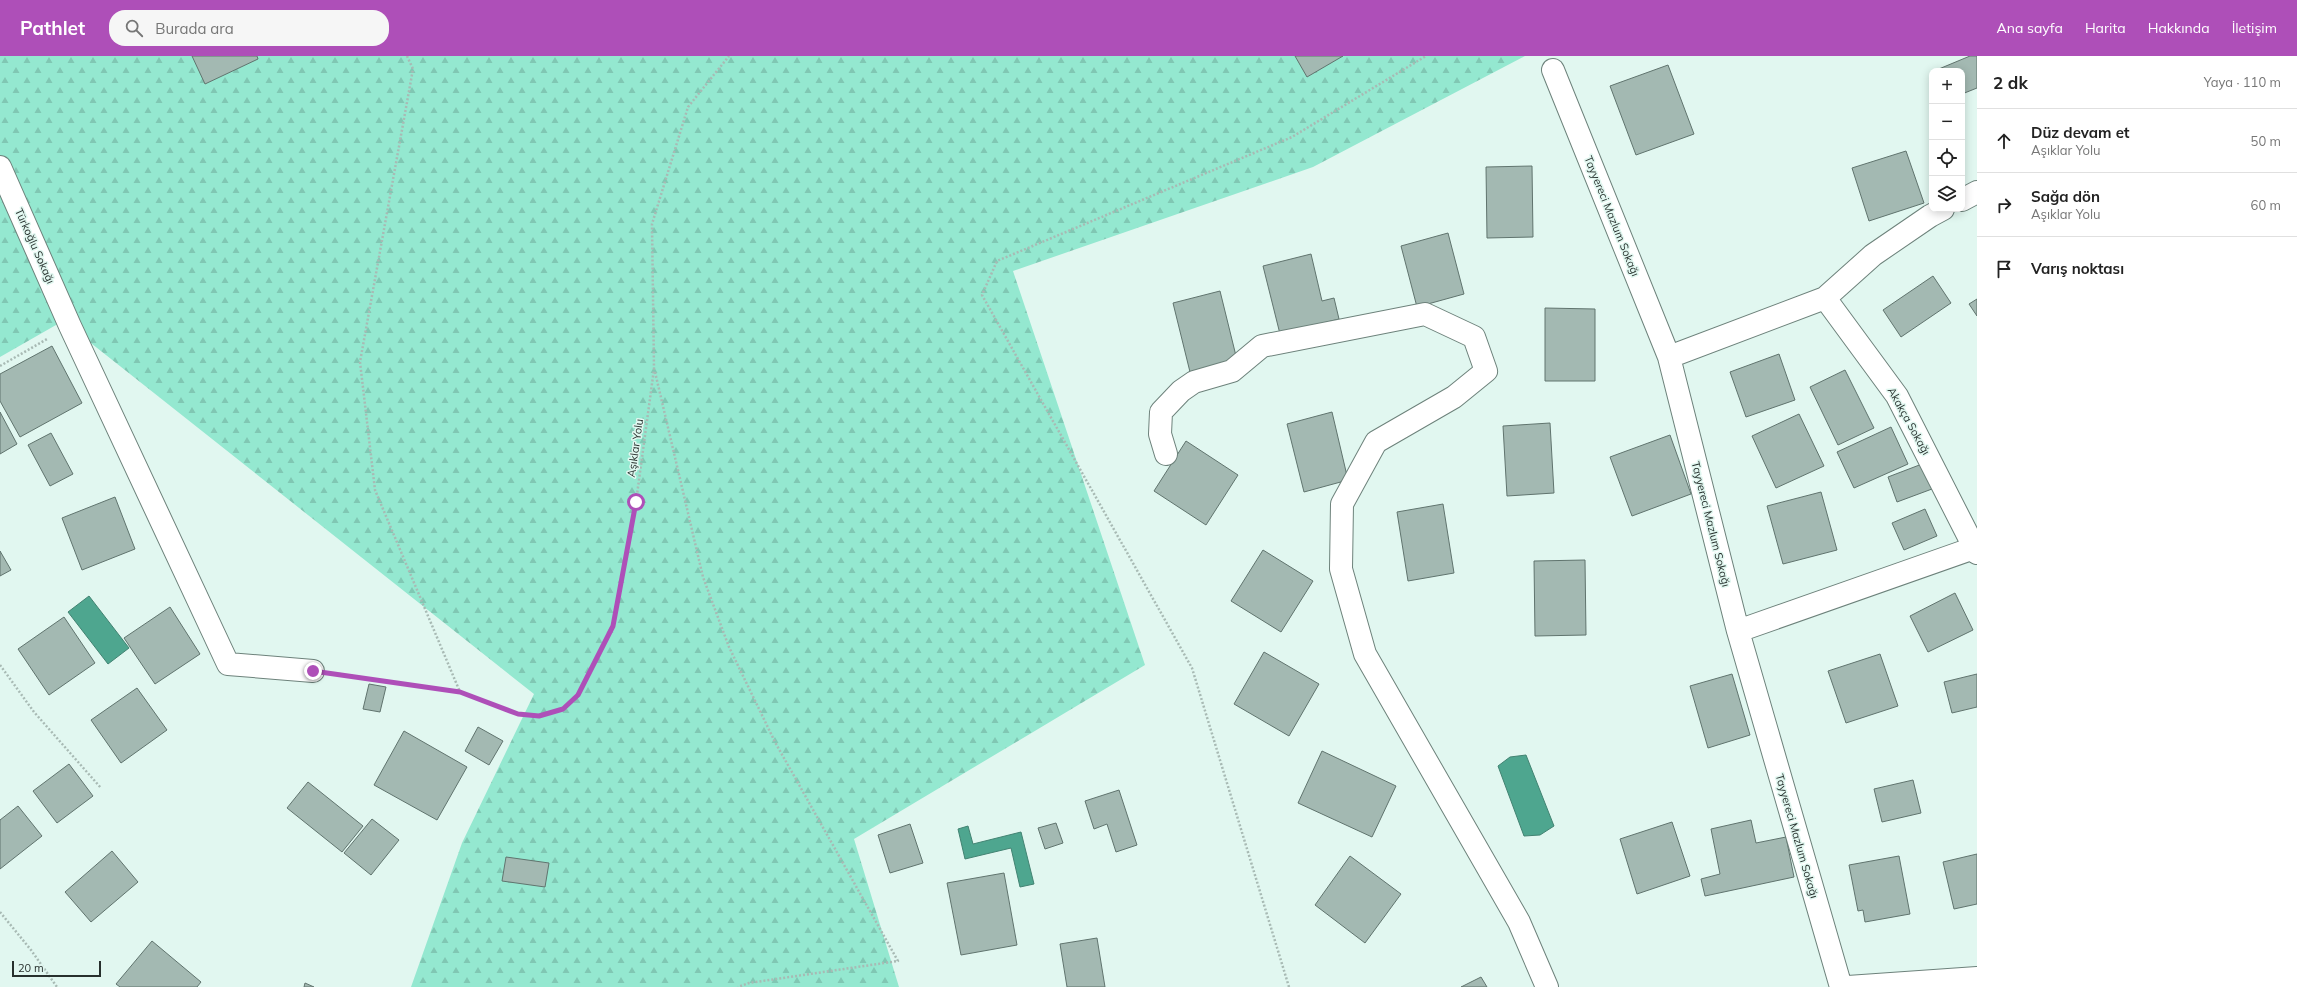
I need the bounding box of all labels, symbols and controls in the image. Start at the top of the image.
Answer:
search box [109,10,389,46]
text: Pathlet [20,16,85,40]
icon: search [123,17,145,39]
text: Burada ara [155,19,234,38]
text: Ana sayfa [1996,19,2063,37]
text: Harita [2085,19,2126,37]
text: Hakkında [2148,19,2210,37]
text: İletişim [2232,19,2277,37]
map controls [1929,68,1965,212]
button: + [1929,68,1965,104]
text: 2 dk [1993,72,2028,93]
text: Yaya · 110 m [2204,74,2281,90]
button: − [1929,104,1965,140]
text: Düz devam et [2031,123,2130,142]
icon: ahead [1993,130,2015,152]
text: 50 m [2251,133,2281,149]
button: locate [1929,140,1965,176]
text: Aşıklar Yolu [2031,142,2101,158]
street label: Tayyereci Mazlum Sokağı [1581,154,1643,278]
button: layers [1929,176,1965,212]
text: Sağa dön [2031,187,2100,206]
icon: right [1993,194,2015,216]
text: 60 m [2251,197,2281,213]
street label: Türkoğlu Sokağı [12,206,58,286]
text: Aşıklar Yolu [2031,206,2101,222]
icon: arrive [1993,258,2015,280]
text: Varış noktası [2031,259,2124,278]
street label: Akakça Sokağı [1885,385,1933,457]
street label: Aşıklar Yolu [624,418,646,478]
street label: Tayyereci Mazlum Sokağı [1689,460,1733,588]
route start [627,493,645,511]
route end [304,662,322,680]
street label: Tayyereci Mazlum Sokağı [1773,772,1821,900]
scale bar [12,959,101,978]
text: 20 m [18,961,44,975]

